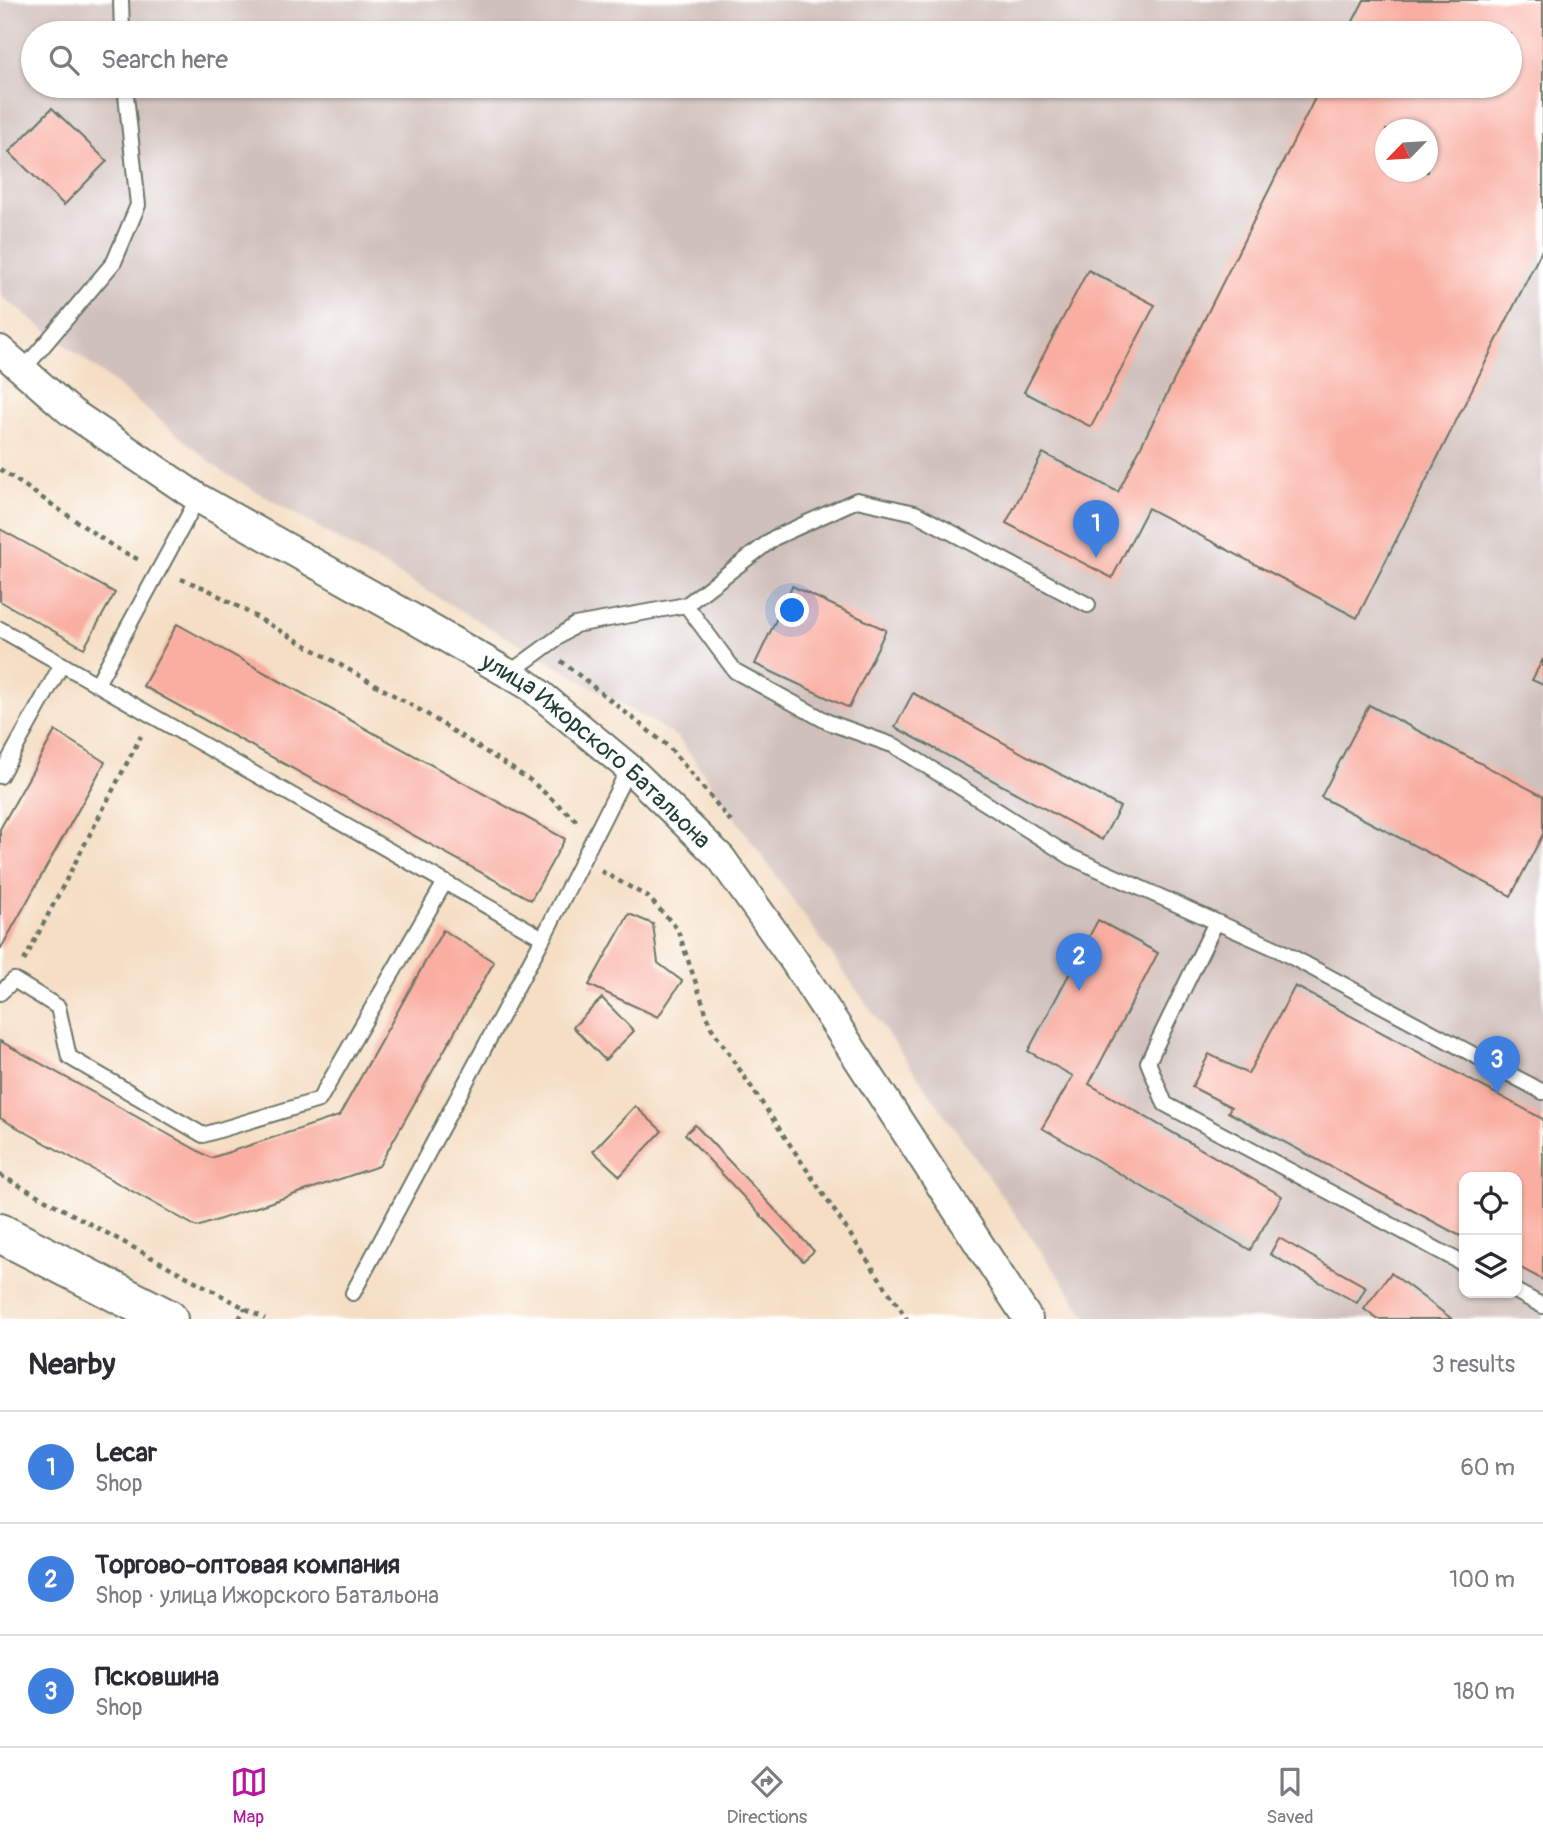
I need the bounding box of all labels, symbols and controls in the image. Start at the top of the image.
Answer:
search box [21,21,1522,98]
icon: search [45,41,83,79]
text: Search here [101,44,228,76]
north arrow [1375,119,1438,182]
pin: 1 [1073,500,1119,558]
your location [775,593,809,627]
street label: улица Ижорского Батальона [475,646,717,855]
pin: 2 [1056,933,1102,991]
pin: 3 [1474,1036,1520,1094]
map controls [1459,1172,1522,1298]
button: locate [1459,1172,1522,1235]
button: layers [1459,1235,1522,1298]
text: Nearby [28,1346,115,1383]
text: 3 results [1432,1350,1515,1379]
text: Lecar [95,1437,157,1469]
text: 1 [47,1453,56,1482]
text: 60 m [1460,1453,1515,1482]
text: Shop [95,1469,143,1498]
text: Торгово-оптовая компания [95,1549,400,1581]
text: 2 [45,1565,57,1594]
text: 100 m [1449,1565,1515,1594]
text: Shop · улица Ижорского Батальона [95,1581,439,1610]
text: Псковшина [95,1661,219,1693]
text: 3 [45,1677,57,1706]
text: 180 m [1453,1677,1515,1706]
text: Shop [95,1693,143,1722]
tab: Map [230,1763,268,1829]
tab: Directions [727,1763,807,1829]
tab: Saved [1266,1763,1313,1829]

